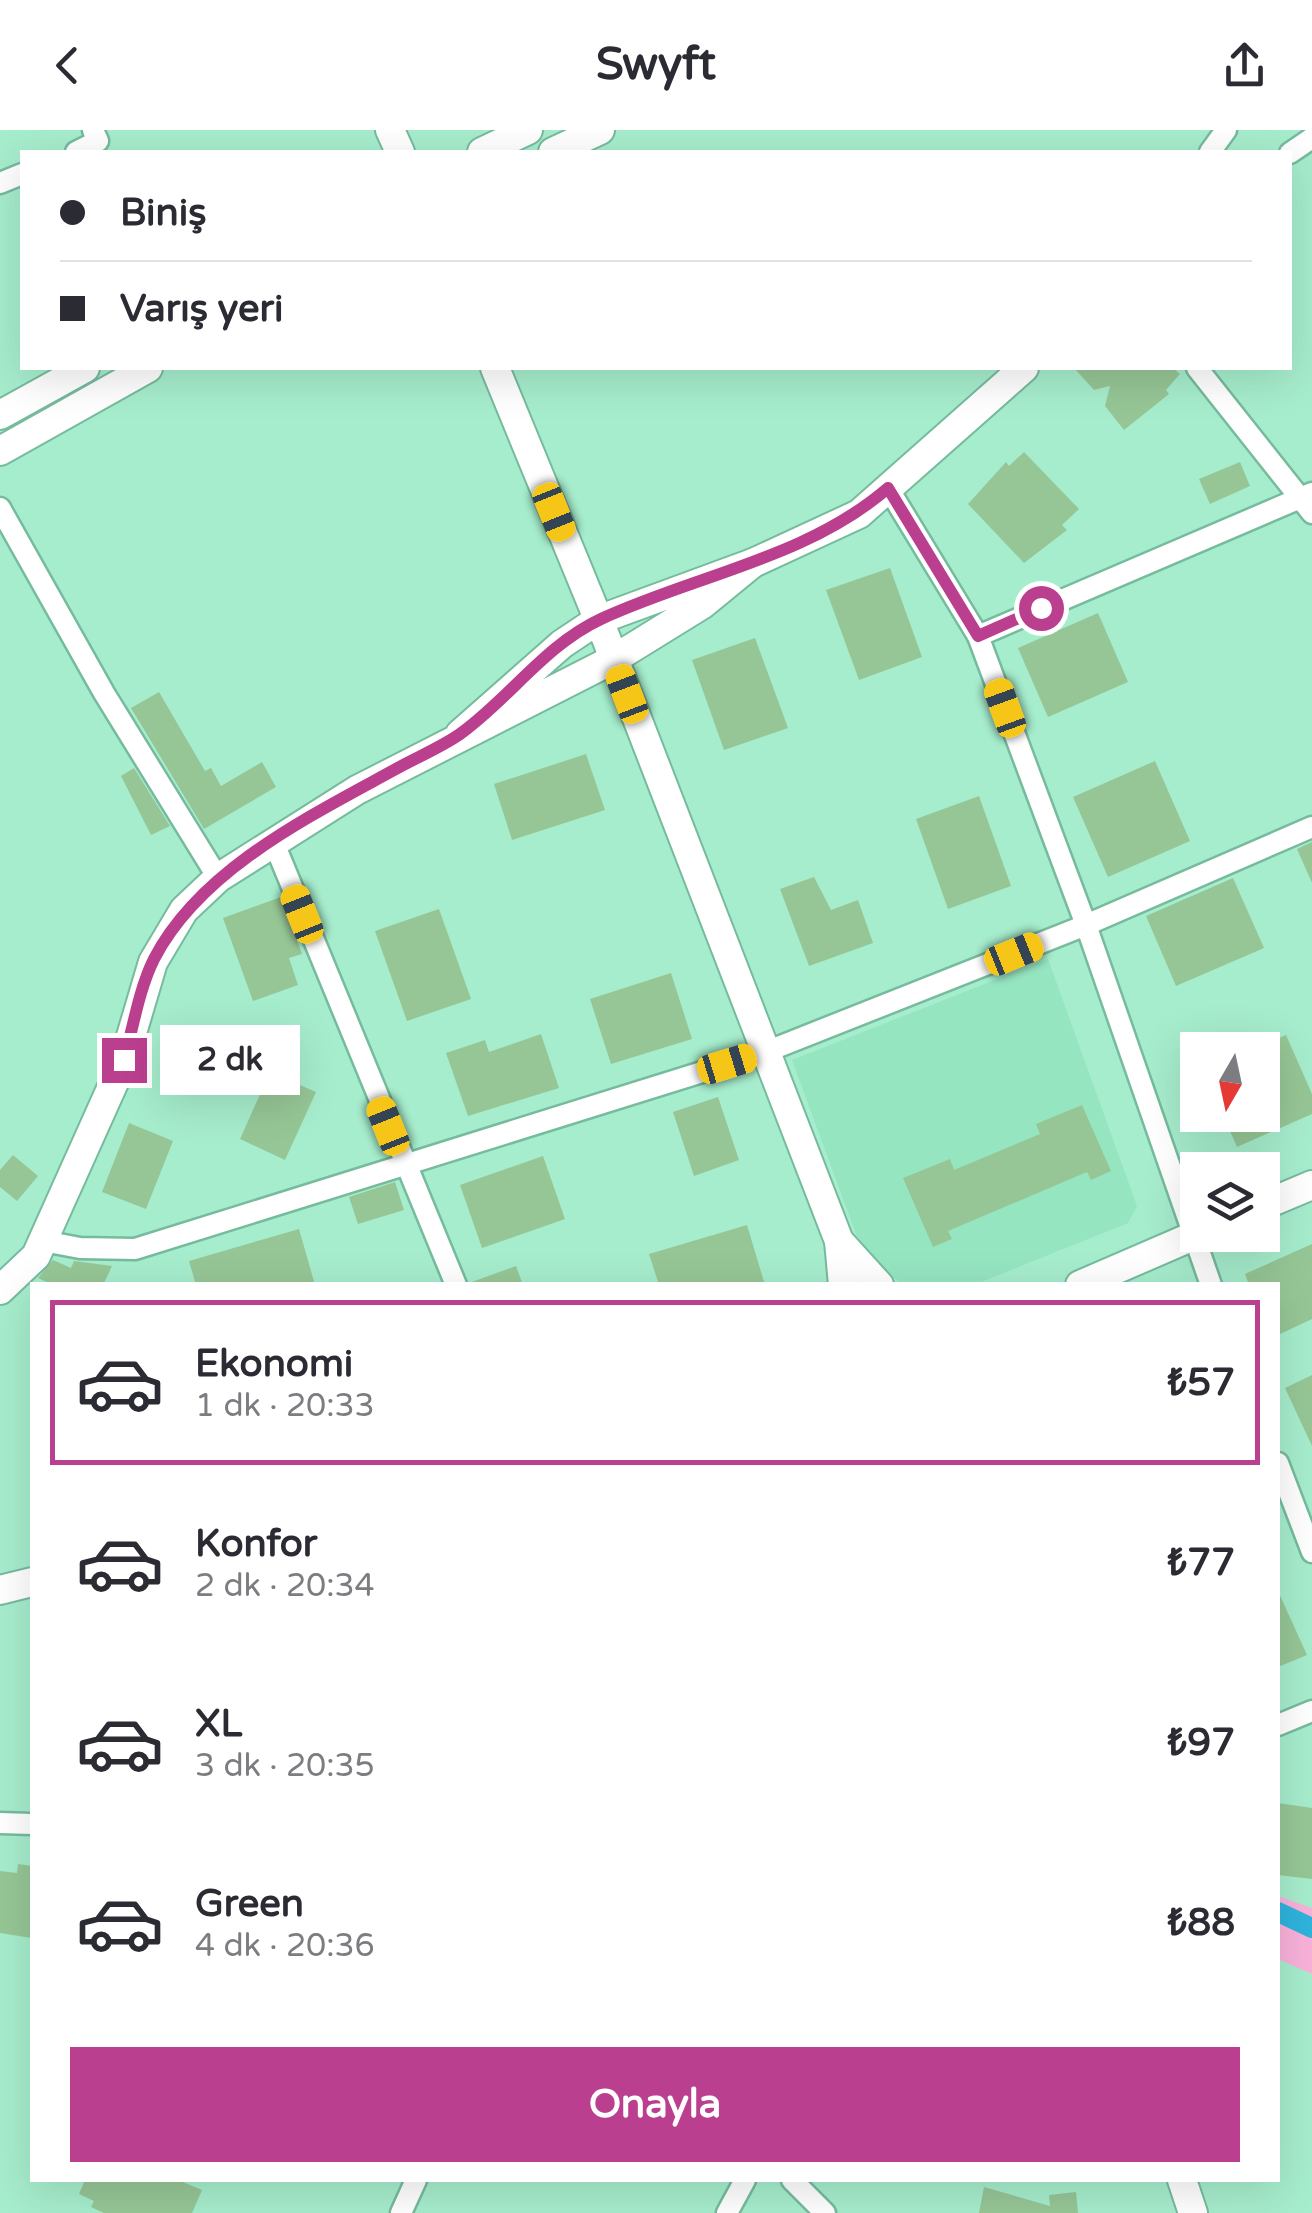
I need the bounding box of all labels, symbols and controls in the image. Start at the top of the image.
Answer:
icon: back [40,38,95,93]
text: Swyft [596,38,716,92]
icon: share [1217,38,1272,93]
text: Biniş [120,190,206,236]
text: Varış yeri [120,286,283,332]
car [529,479,579,545]
route start [1019,586,1064,631]
car [602,661,652,727]
car [981,675,1029,741]
car [277,881,327,947]
car [981,929,1047,979]
callout: 2 dk [159,1025,299,1095]
north arrow [1180,1032,1280,1132]
map controls [1180,1032,1280,1252]
route end [102,1038,147,1083]
text: 2 dk [197,1041,263,1079]
car [694,1041,760,1087]
car [363,1093,413,1159]
button: layers [1180,1152,1280,1252]
icon: car [75,1338,165,1428]
text: Ekonomi [195,1341,353,1387]
text: ₺57 [1167,1360,1235,1406]
text: 1 dk · 20:33 [195,1387,375,1425]
icon: car [75,1518,165,1608]
text: Konfor [195,1521,317,1567]
text: ₺77 [1167,1540,1235,1586]
text: 2 dk · 20:34 [195,1567,375,1605]
icon: car [75,1698,165,1788]
text: XL [195,1701,242,1747]
text: ₺97 [1167,1720,1235,1766]
text: 3 dk · 20:35 [195,1747,375,1785]
icon: car [75,1878,165,1968]
text: Green [195,1881,304,1927]
text: ₺88 [1167,1900,1235,1946]
text: 4 dk · 20:36 [195,1927,375,1965]
button: Onayla [70,2047,1240,2162]

